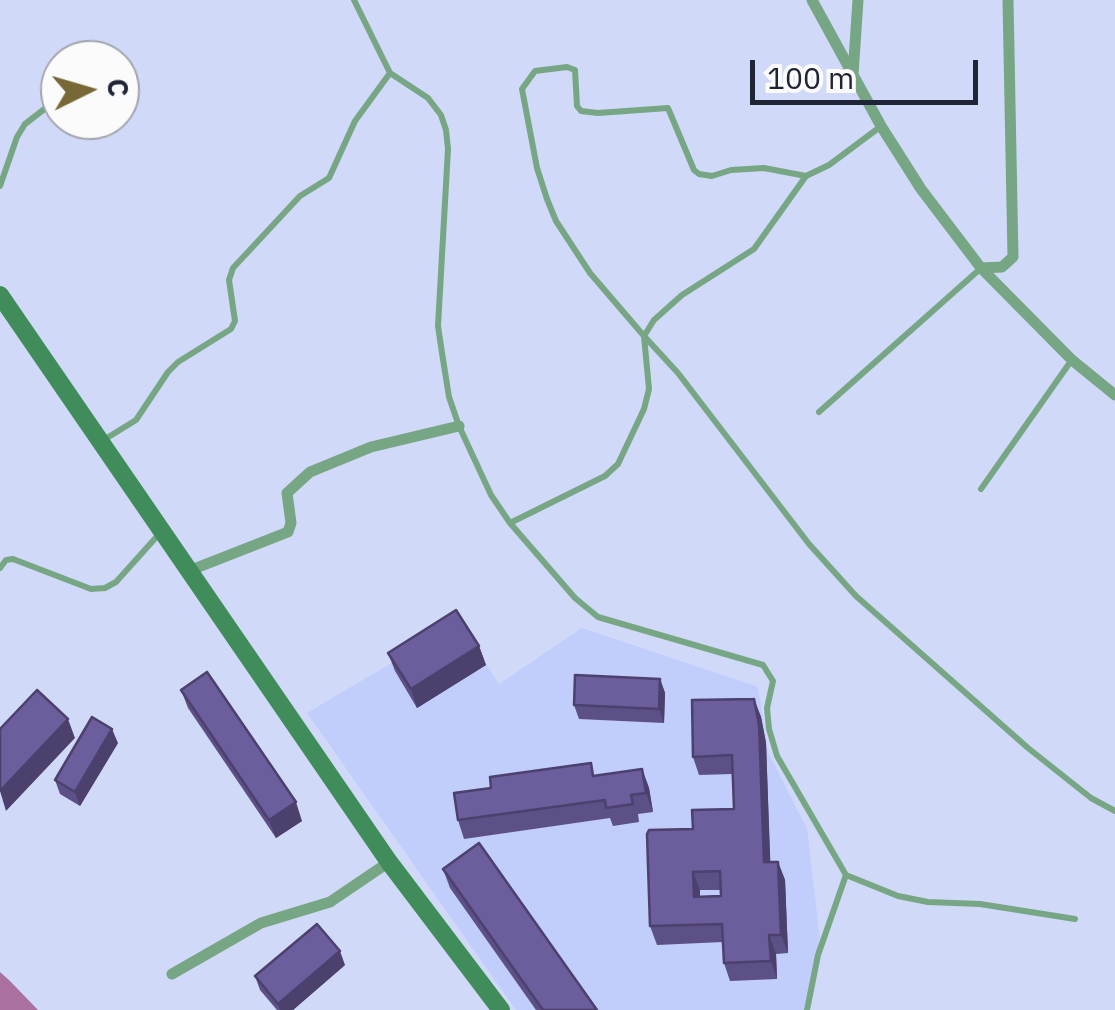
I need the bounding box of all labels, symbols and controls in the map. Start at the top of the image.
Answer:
north arrow [40,40,140,140]
scale bar [755,40,982,102]
text: 100 m [767,58,854,97]
text: С [99,77,138,98]

